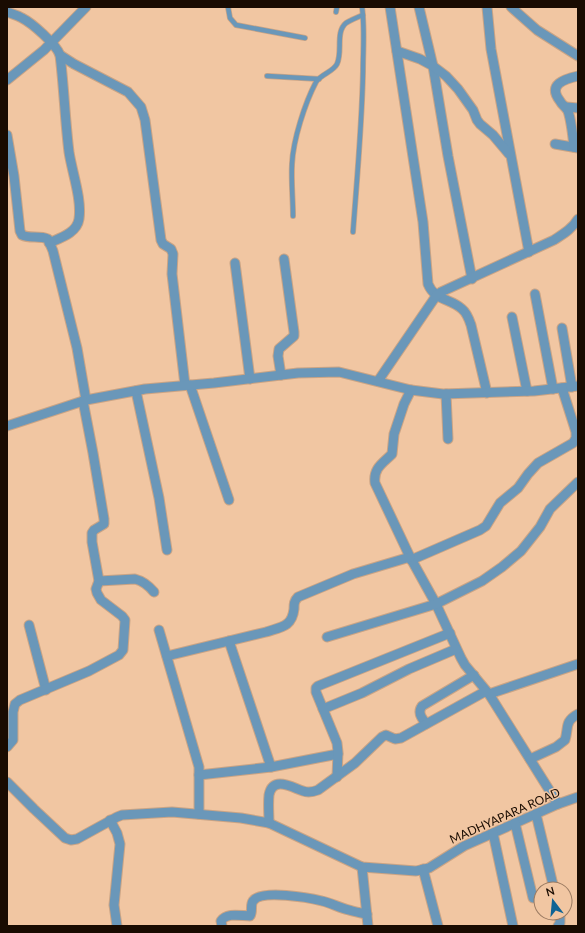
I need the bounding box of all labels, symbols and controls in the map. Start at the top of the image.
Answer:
street label: MADHYAPARA ROAD [447,784,562,847]
north arrow [533,881,573,921]
text: N [544,883,556,898]

